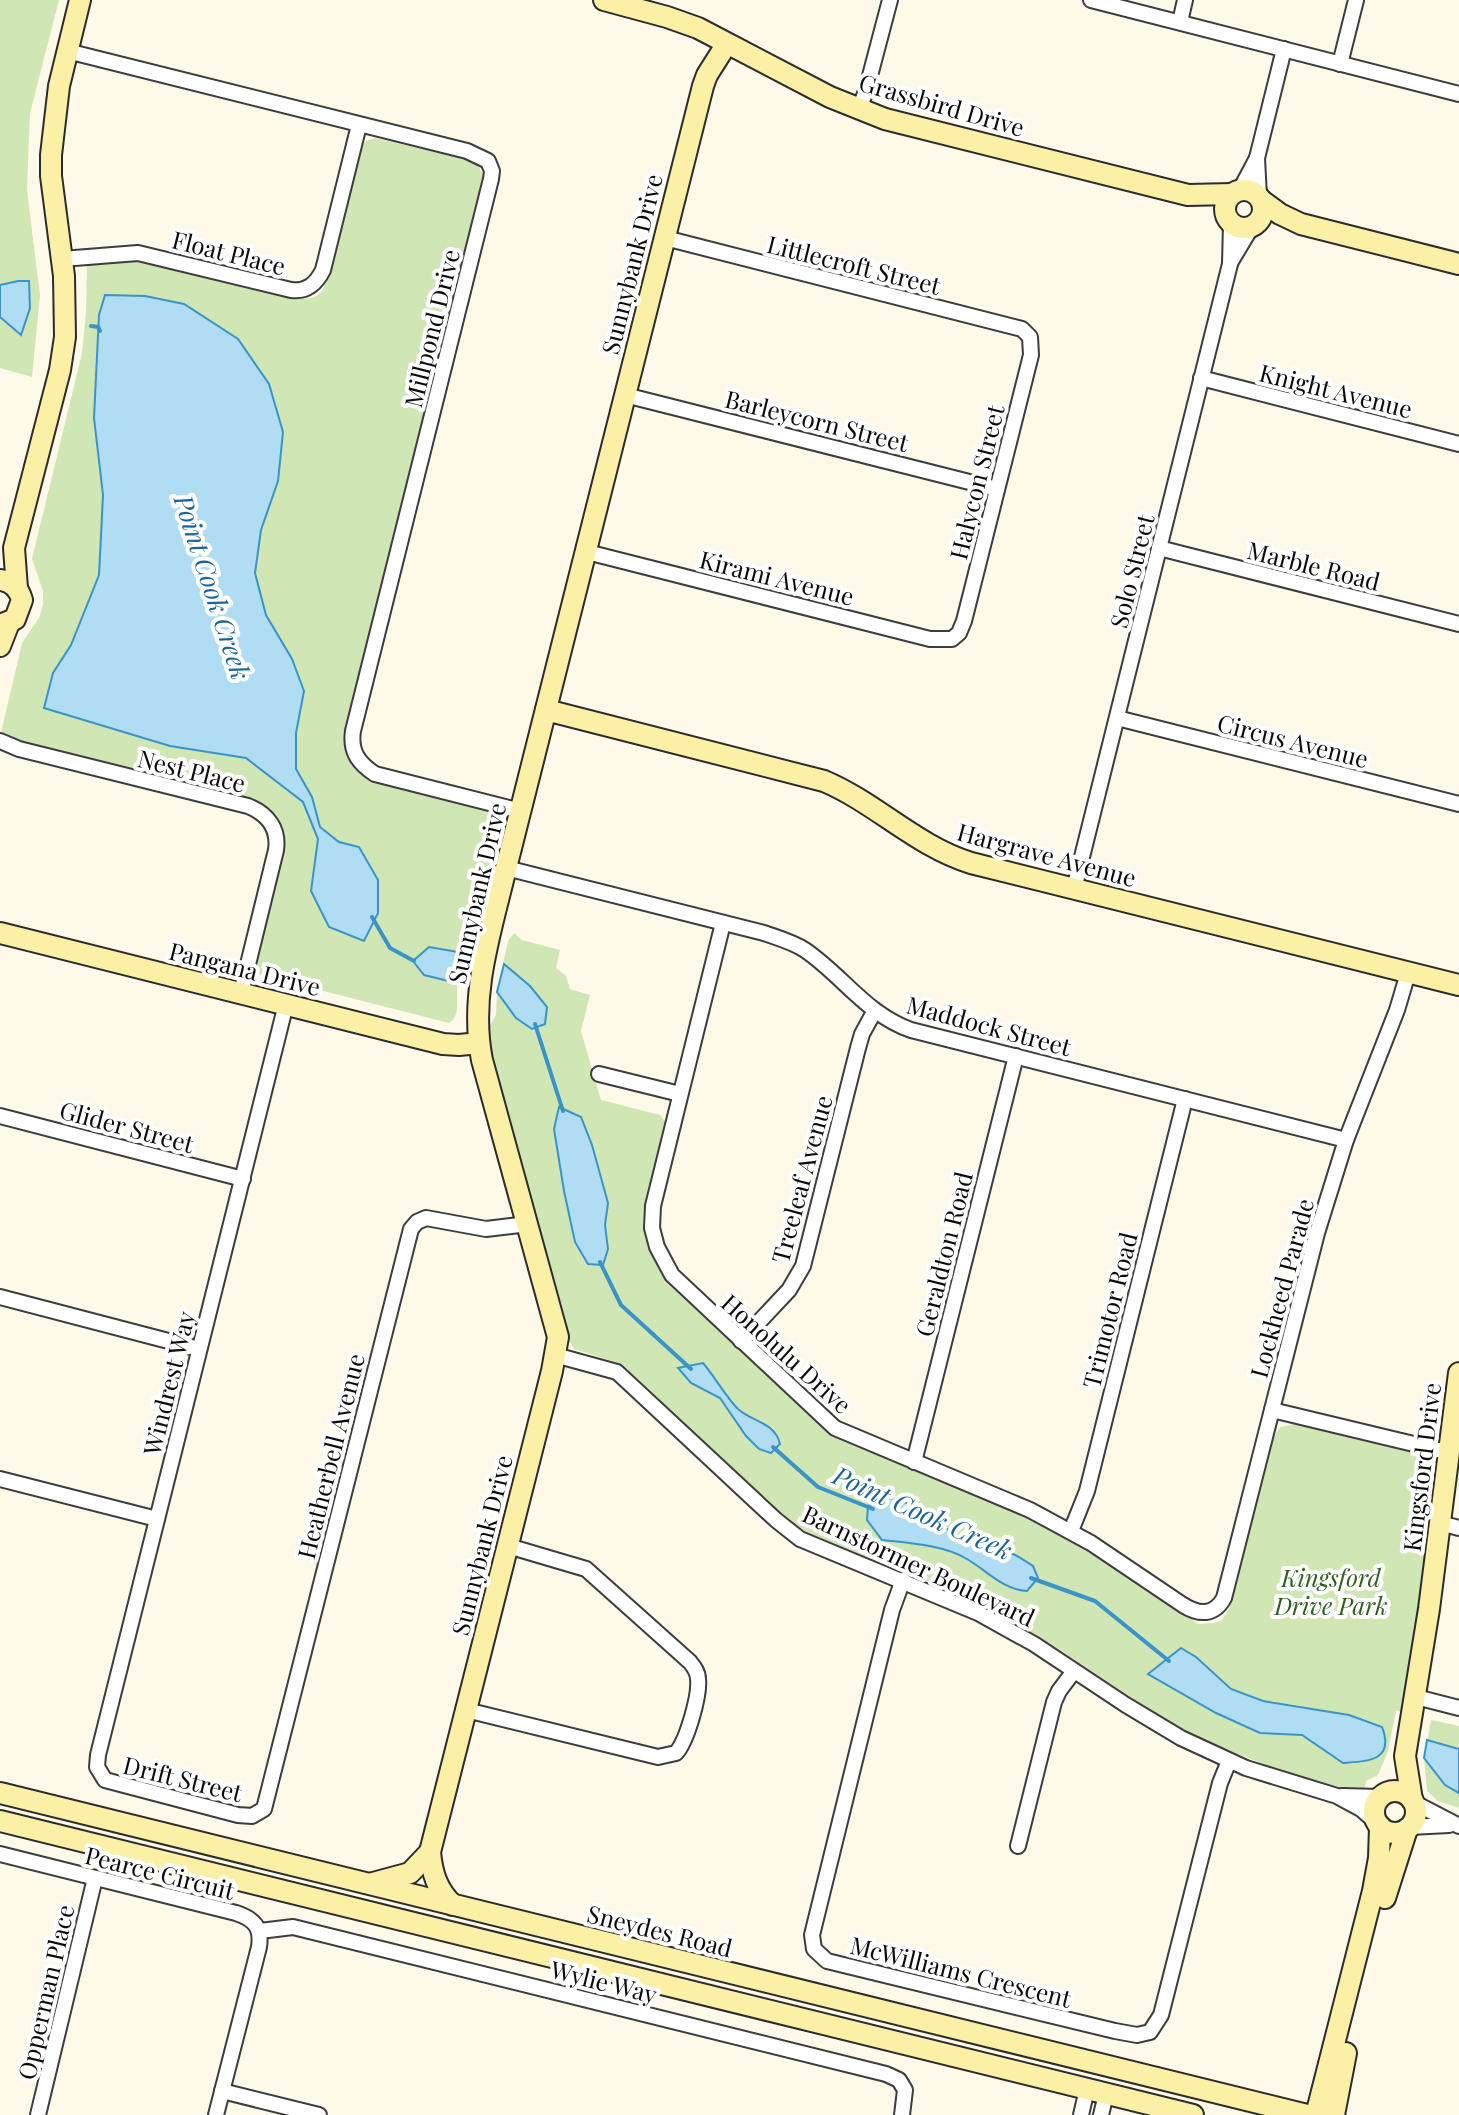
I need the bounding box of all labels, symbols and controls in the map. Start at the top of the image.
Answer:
street label: Grassbird Drive [856,65,1028,143]
street label: Sunnybank Drive [593,170,669,358]
street label: Float Place [169,222,289,282]
street label: Littlecroft Street [764,227,944,301]
street label: Millpond Drive [396,246,466,410]
street label: Knight Avenue [1256,356,1416,424]
street label: Barleycorn Street [722,382,912,458]
street label: Halycon Street [941,401,1011,563]
water label: Point Cook Creek [166,489,259,684]
street label: Solo Street [1101,510,1161,631]
street label: Marble Road [1244,533,1384,597]
street label: Kirami Avenue [696,542,858,612]
street label: Circus Avenue [1214,706,1372,774]
street label: Nest Place [135,741,249,799]
street label: Sunnybank Drive [440,799,512,987]
street label: Hargrave Avenue [954,815,1140,893]
street label: Pangana Drive [166,934,324,1002]
street label: Maddock Street [903,988,1075,1062]
street label: Treeleaf Avenue [763,1092,839,1266]
street label: Glider Street [57,1093,198,1159]
street label: Geraldton Road [907,1168,979,1340]
street label: Lockheed Parade [1242,1195,1320,1381]
street label: Trimotor Road [1074,1229,1144,1391]
street label: Honolulu Drive [715,1286,859,1420]
street label: Windrest Way [134,1308,201,1459]
street label: Heatherbell Avenue [289,1350,371,1562]
street label: Kingsford Drive [1395,1381,1447,1553]
street label: Sunnybank Drive [443,1451,519,1639]
water label: Point Cook Creek [827,1456,1018,1567]
street label: Barnstormer Boulevard [798,1497,1040,1633]
park label: Kingsford Drive Park [1273,1561,1388,1621]
street label: Drift Street [120,1748,246,1808]
street label: Pearce Circuit [82,1838,238,1906]
street label: Sneydes Road [584,1897,736,1963]
street label: Opperman Place [9,1901,81,2083]
street label: McWilliams Crescent [847,1928,1075,2014]
street label: Wylie Way [547,1952,660,2010]

